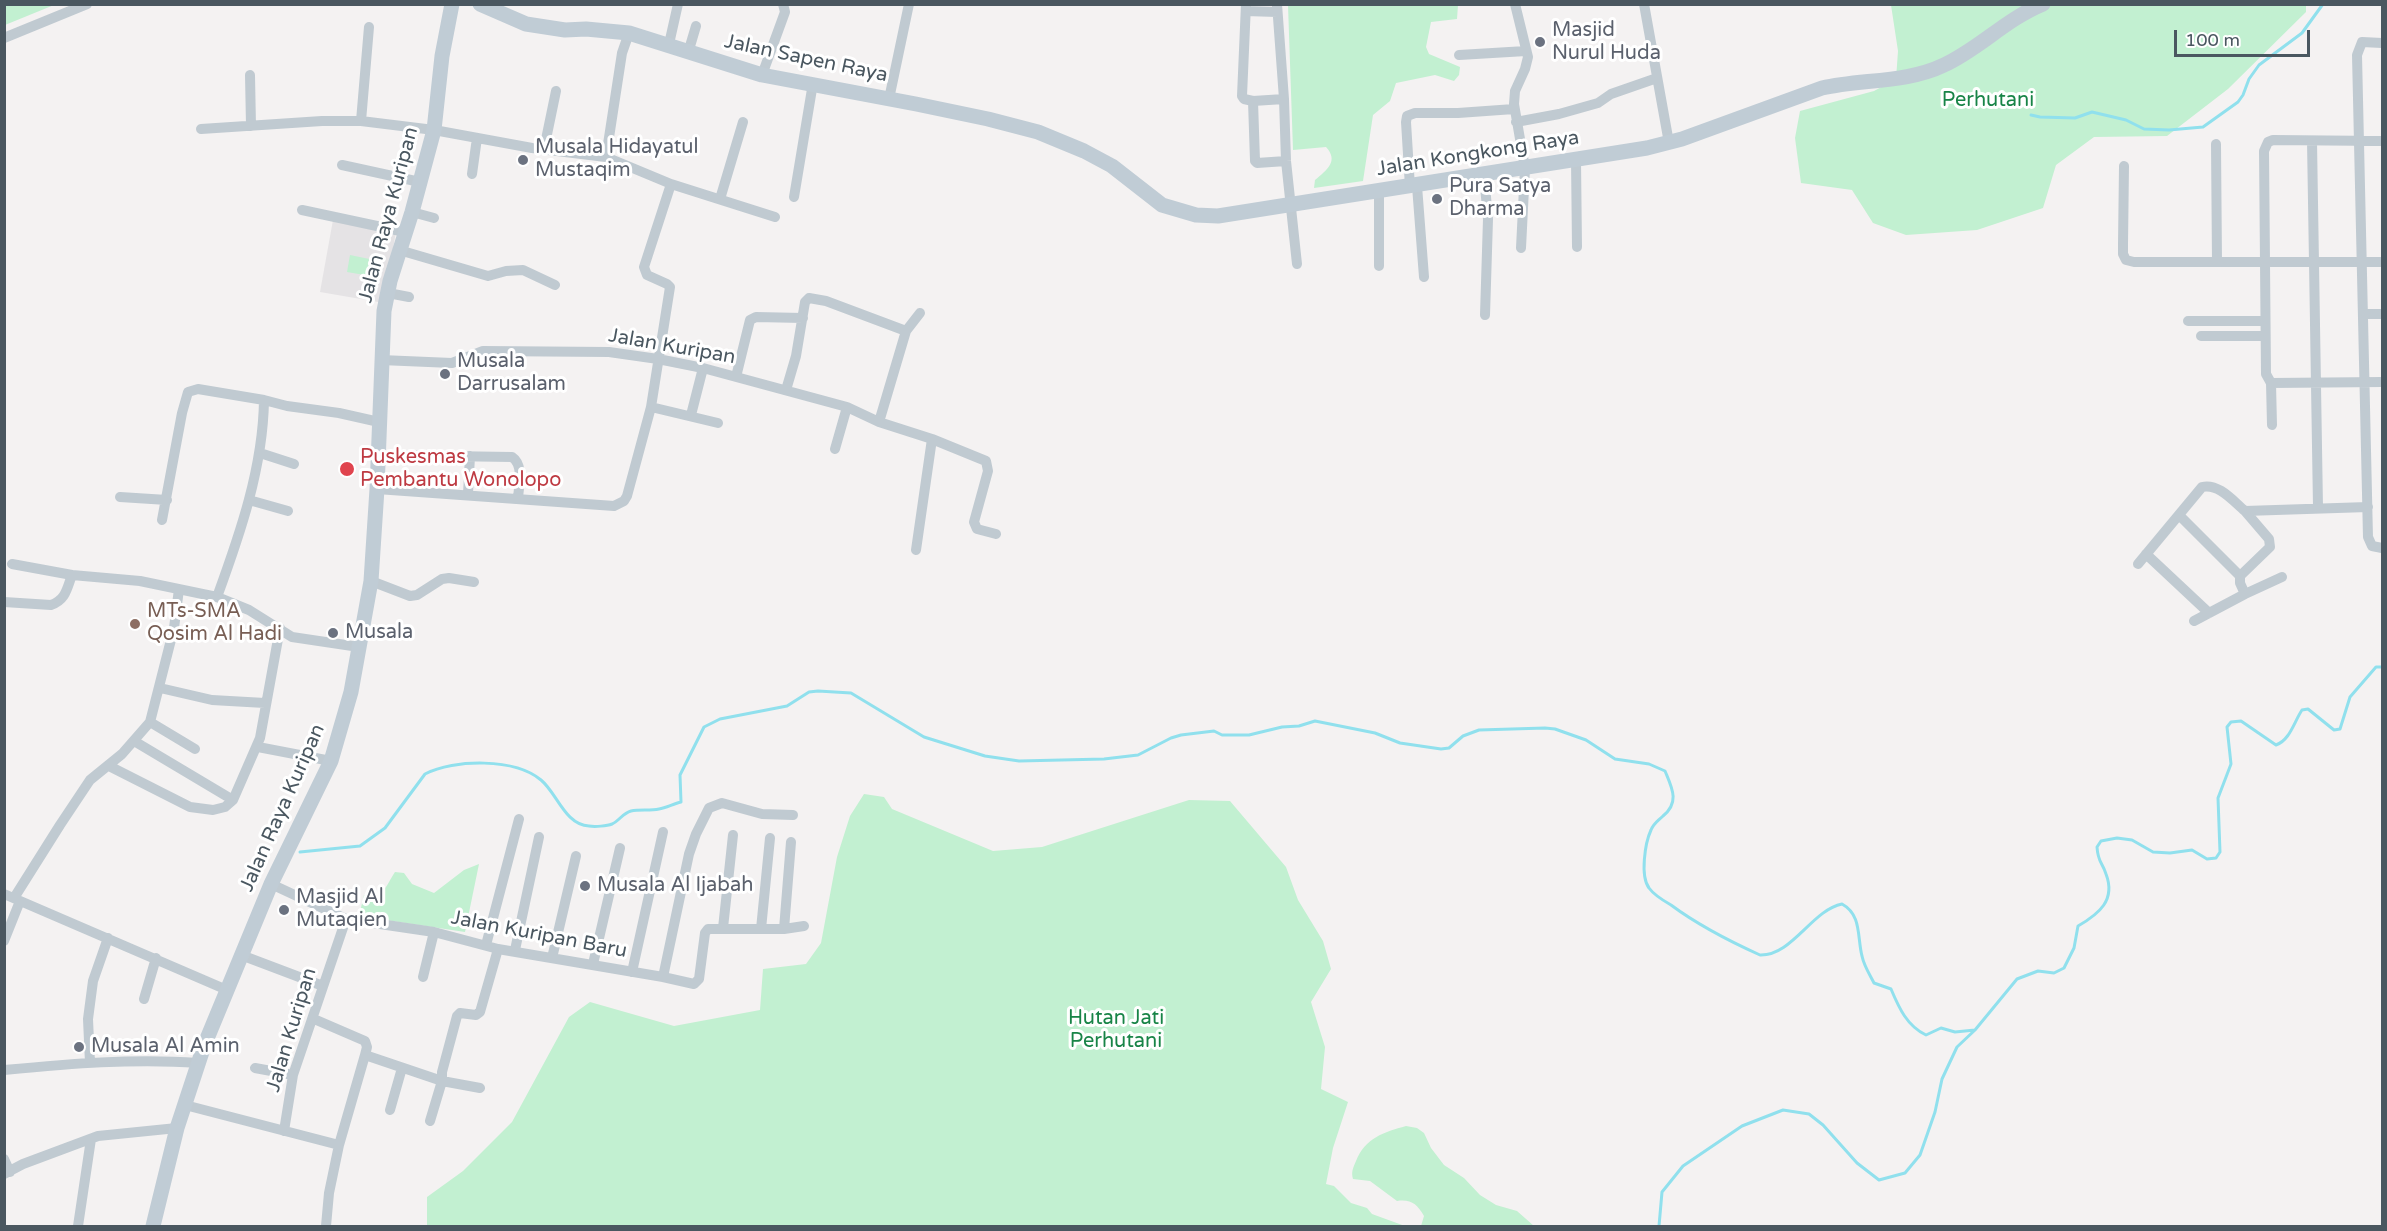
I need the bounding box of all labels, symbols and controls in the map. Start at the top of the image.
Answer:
scale bar [2177,18,2314,56]
place label: Masjid Nurul Huda [1552,19,1661,66]
text: 100 m [2185,29,2240,51]
street label: Jalan Sapen Raya [722,30,890,88]
marker: Masjid Nurul Huda [1533,35,1547,49]
park label: Perhutani [1942,89,2034,113]
street label: Jalan Raya Kuripan [354,125,424,305]
street label: Jalan Kongkong Raya [1375,126,1581,182]
place label: Musala Hidayatul Mustaqim [535,136,698,183]
marker: Musala Hidayatul Mustaqim [516,153,530,167]
place label: Pura Satya Dharma [1449,175,1551,222]
marker: Pura Satya Dharma [1430,192,1444,206]
street label: Jalan Kuripan [607,324,737,370]
place label: Musala Darrusalam [457,350,566,397]
marker: Musala Darrusalam [438,367,452,381]
place label: Puskesmas Pembantu Wonolopo [360,446,561,493]
marker: Puskesmas Pembantu Wonolopo [338,460,356,478]
place label: MTs-SMA Qosim Al Hadi [147,600,282,647]
marker: MTs-SMA Qosim Al Hadi [128,617,142,631]
place label: Musala [345,621,413,645]
marker: Musala [326,626,340,640]
street label: Jalan Raya Kuripan [235,721,331,895]
place label: Musala Al Ijabah [597,874,753,898]
marker: Musala Al Ijabah [578,879,592,893]
place label: Masjid Al Mutaqien [296,886,387,933]
marker: Masjid Al Mutaqien [277,903,291,917]
street label: Jalan Kuripan Baru [449,906,629,964]
street label: Jalan Kuripan [262,965,322,1095]
park label: Hutan Jati Perhutani [1068,1007,1164,1054]
place label: Musala Al Amin [91,1035,240,1059]
marker: Musala Al Amin [72,1040,86,1054]

